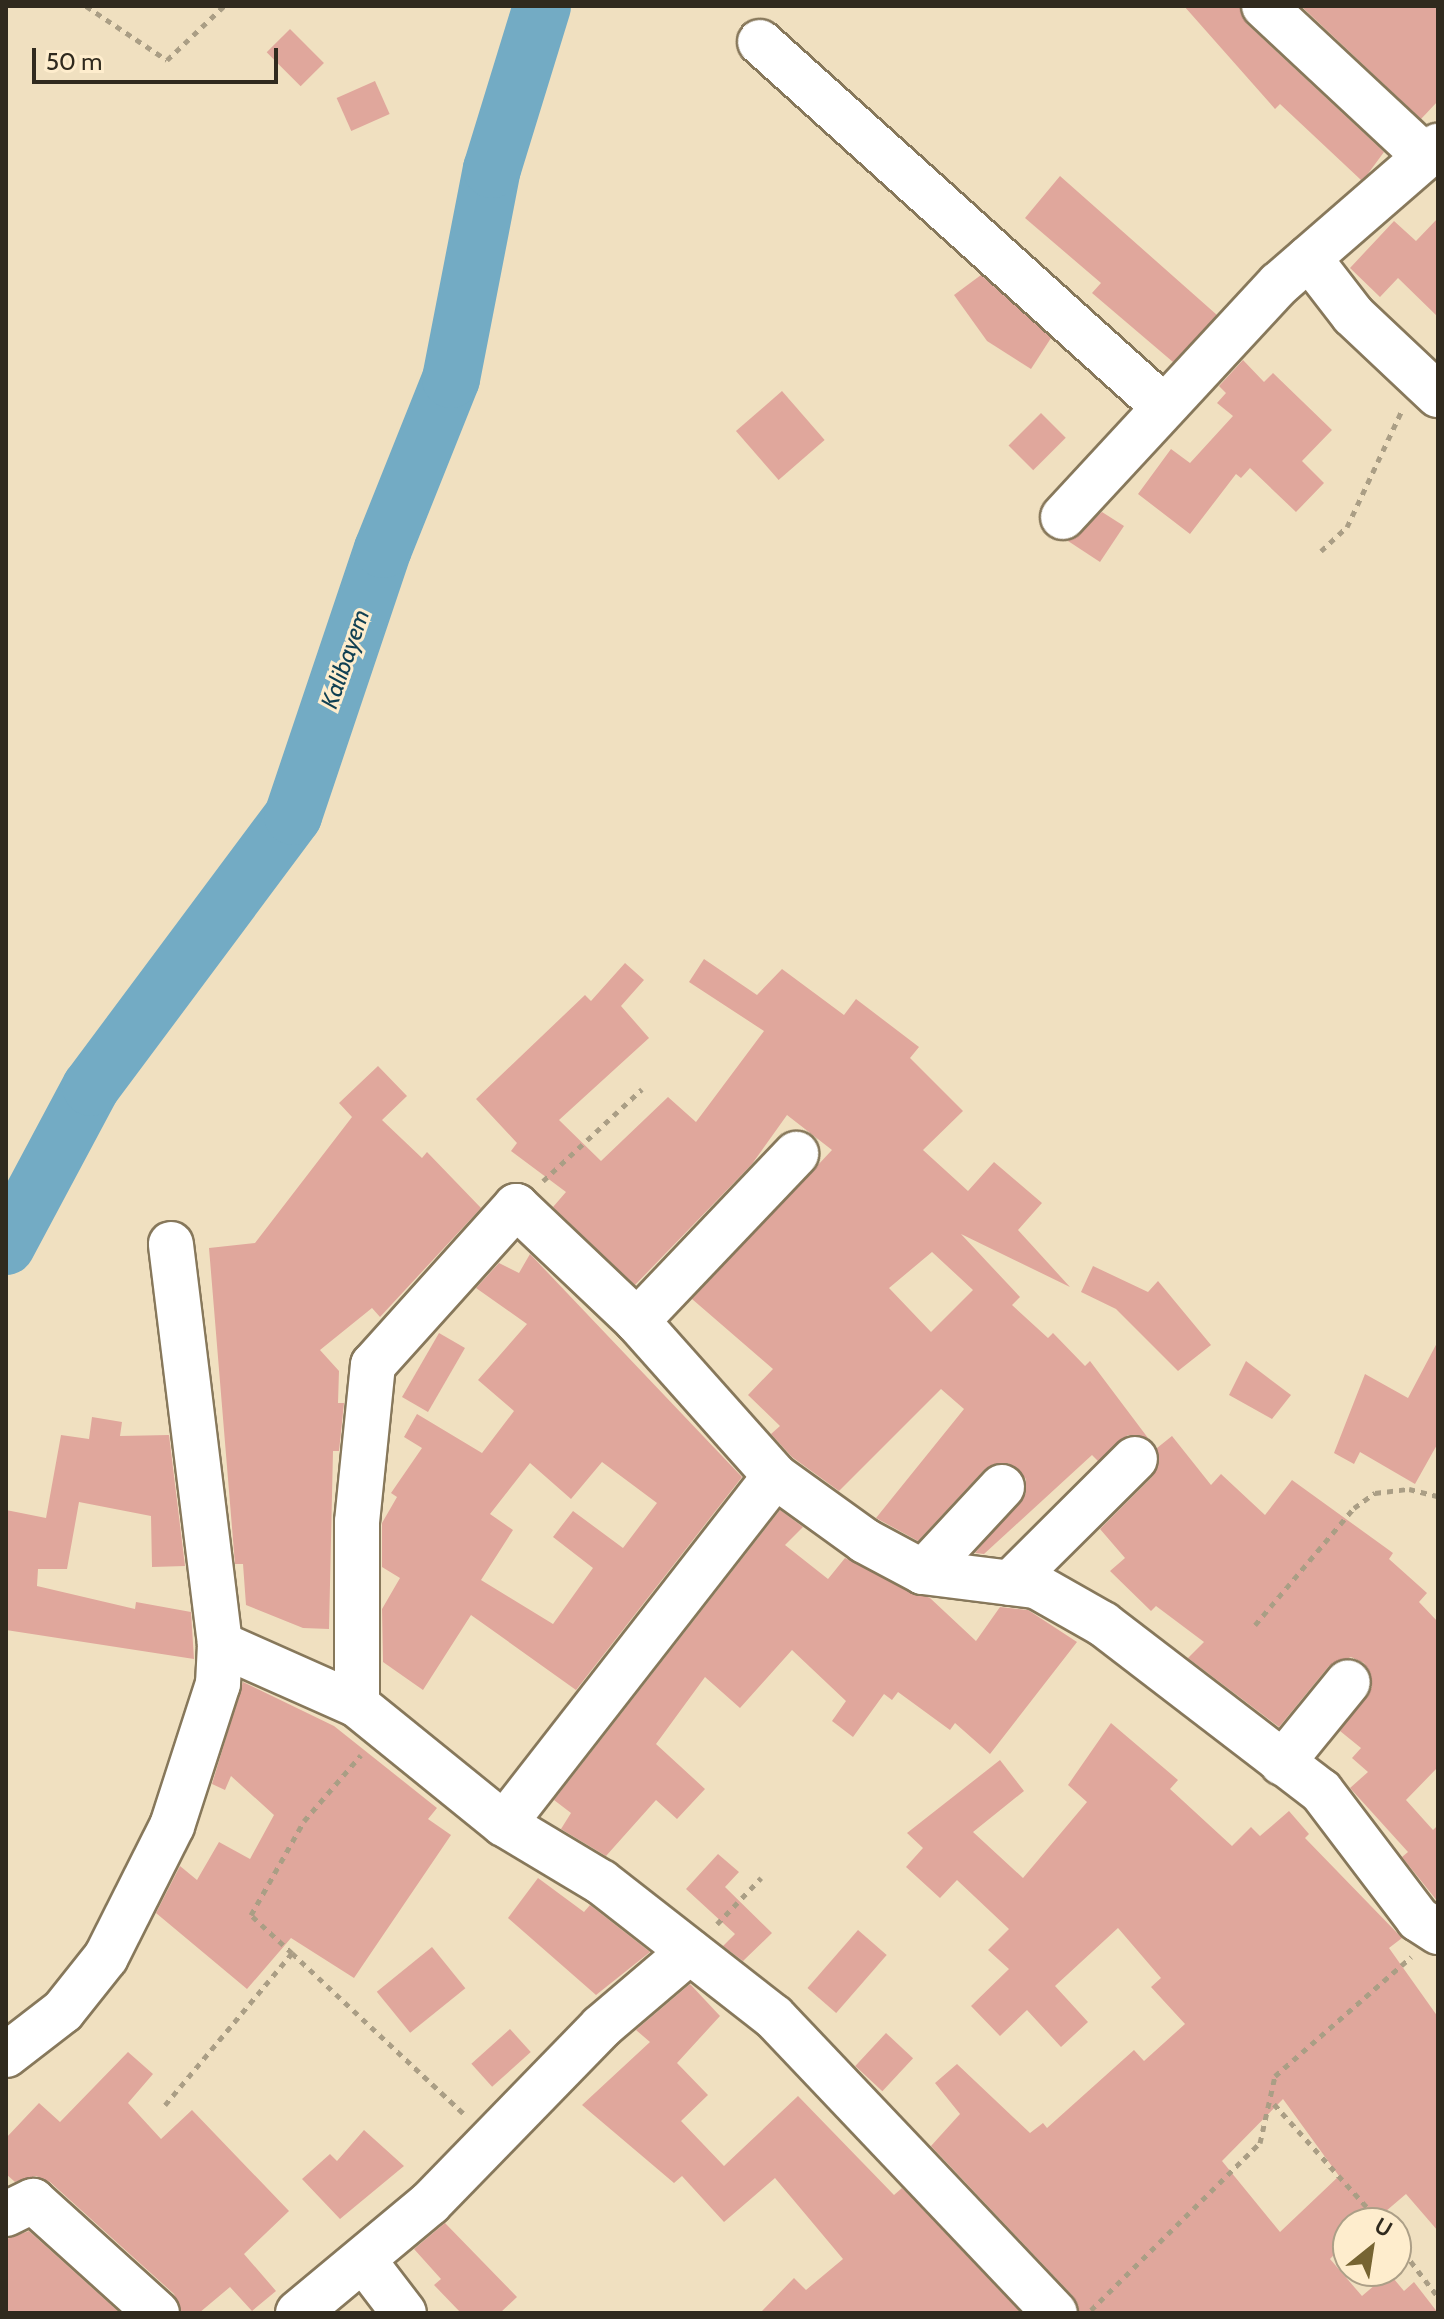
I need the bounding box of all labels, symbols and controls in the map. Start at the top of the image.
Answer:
scale bar [36,32,282,82]
text: 50 m [46,47,102,76]
water label: Kalibayem [315,606,375,712]
north arrow [1332,2207,1412,2287]
text: U [1370,2212,1397,2243]

